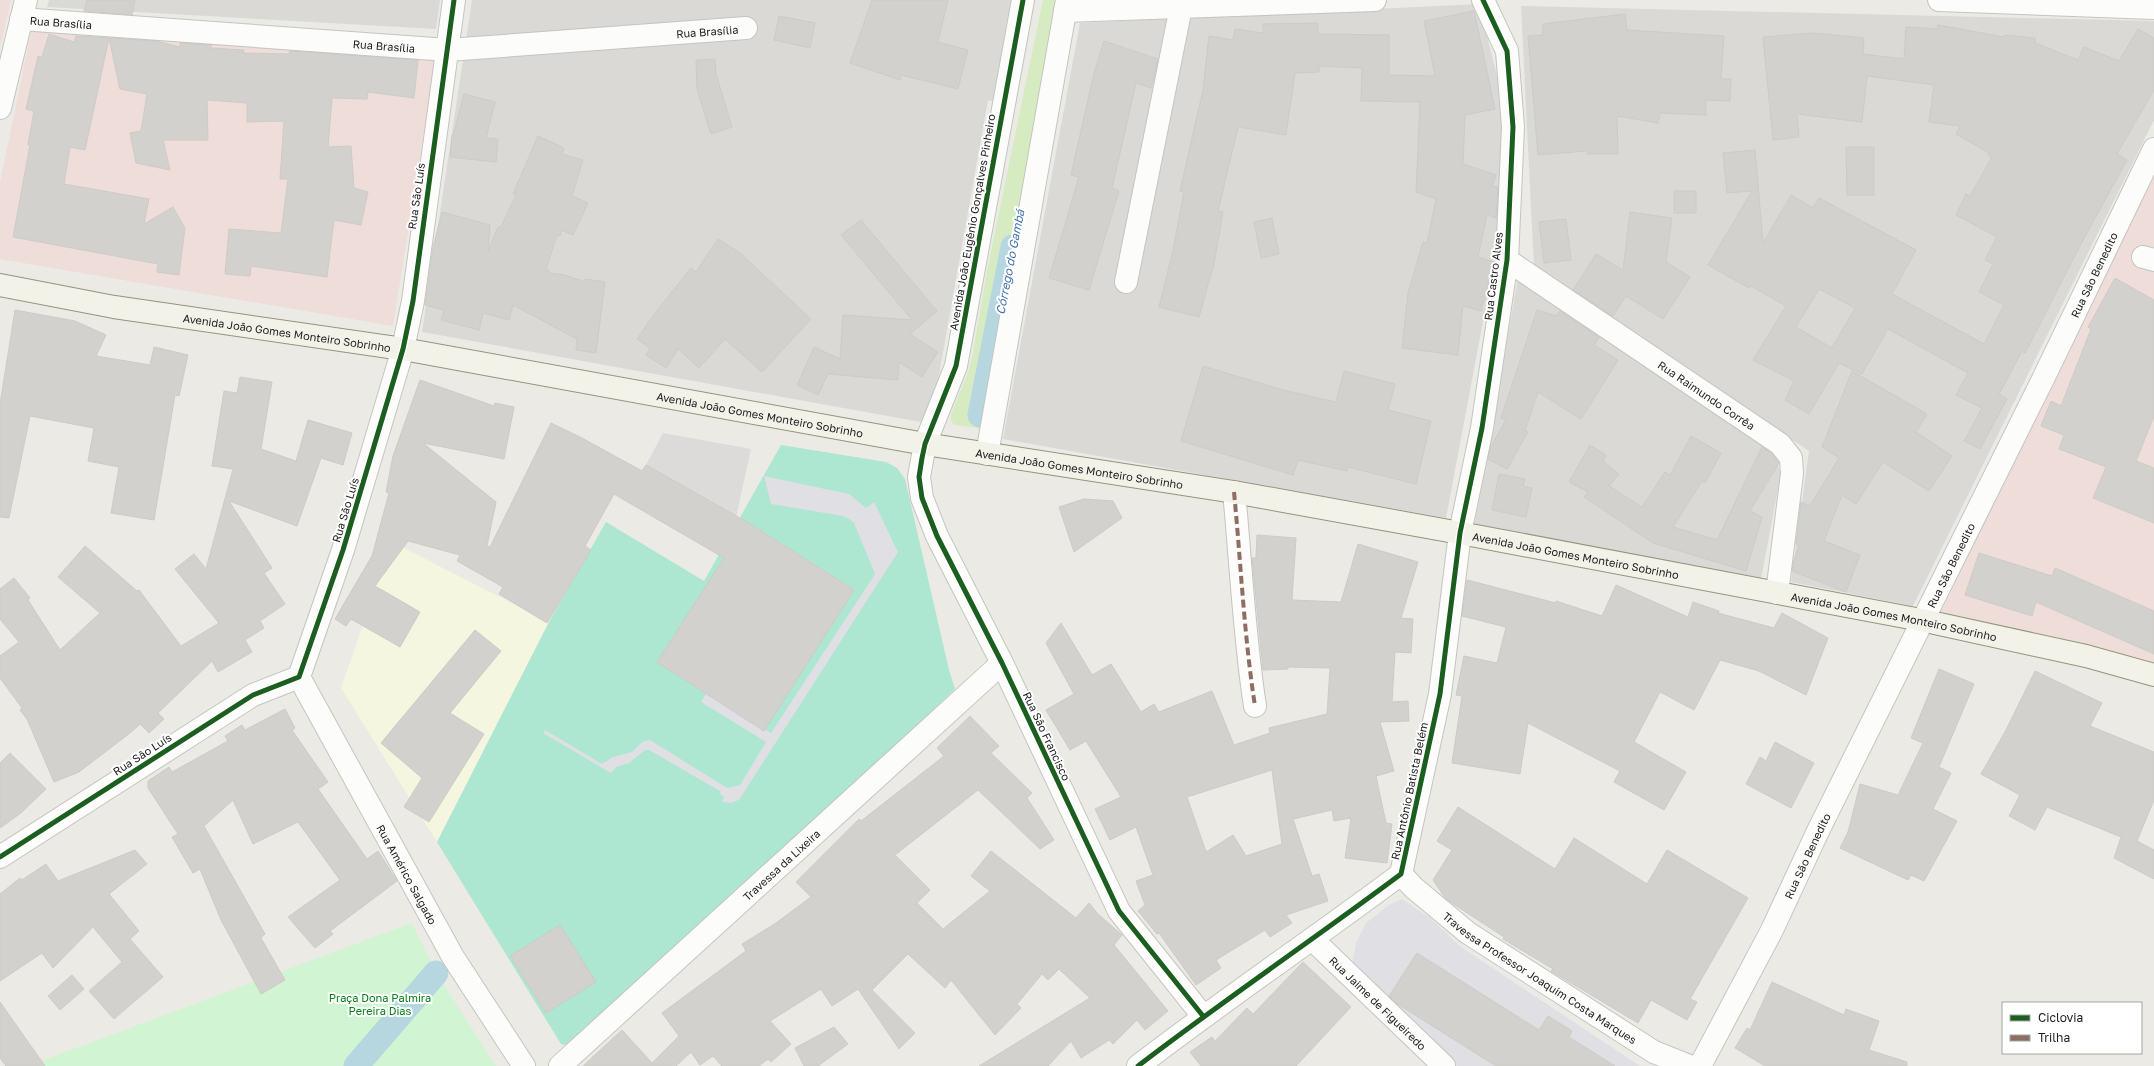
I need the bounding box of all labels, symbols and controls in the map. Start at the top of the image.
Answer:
street label: Rua Brasília [29,13,92,31]
street label: Rua Brasília [676,22,739,40]
street label: Rua Brasília [352,37,416,54]
street label: Avenida João Eugênio Gonçalves Pinheiro [947,112,998,331]
street label: Rua São Luís [405,162,427,230]
water label: Córrego do Gambá [992,207,1028,316]
street label: Rua São Benedito [2067,229,2120,319]
street label: Rua Castro Alves [1481,231,1505,321]
street label: Avenida João Gomes Monteiro Sobrinho [182,311,392,354]
street label: Rua Raimundo Corrêa [1656,357,1758,432]
street label: Avenida João Gomes Monteiro Sobrinho [656,389,865,439]
street label: Avenida João Gomes Monteiro Sobrinho [975,445,1184,491]
street label: Rua São Luís [329,476,361,544]
street label: Rua São Benedito [1924,520,1977,610]
street label: Avenida João Gomes Monteiro Sobrinho [1472,529,1680,581]
street label: Avenida João Gomes Monteiro Sobrinho [1790,589,1999,643]
street label: Rua São Francisco [1021,689,1073,783]
street label: Rua Antônio Batista Belém [1388,721,1430,861]
street label: Rua São Luís [110,730,174,778]
street label: Rua São Benedito [1781,810,1833,901]
street label: Rua Américo Salgado [375,822,440,927]
street label: Travessa da Lixeira [740,826,822,903]
street label: Travessa Professor Joaquim Costa Marques [1441,909,1639,1046]
street label: Rua Jaime de Figueiredo [1327,953,1430,1053]
park label: Praça Dona Palmira Pereira Dias [329,991,431,1017]
legend [2002,1002,2142,1054]
text: Ciclovia [2038,1010,2083,1025]
text: Trilha [2038,1030,2070,1045]

